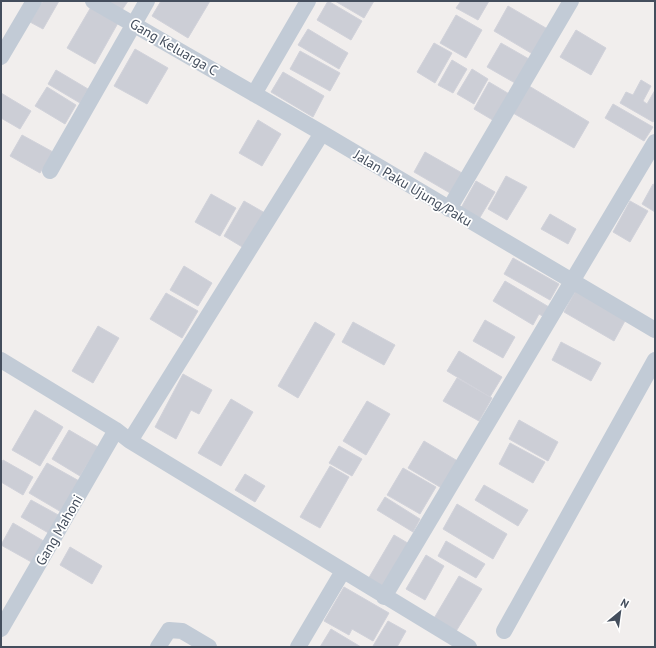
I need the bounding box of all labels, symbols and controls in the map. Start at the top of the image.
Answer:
street label: Gang Keluarga C [127,14,221,80]
street label: Jalan Paku Ujung/Paku [350,145,475,230]
street label: Gang Mahoni [31,491,87,569]
north arrow [600,592,640,632]
text: N [618,595,631,611]

